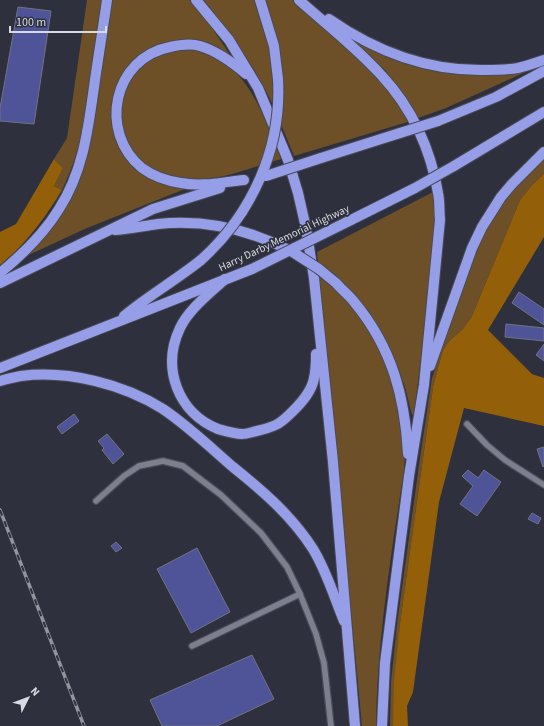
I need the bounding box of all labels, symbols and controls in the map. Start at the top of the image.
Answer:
scale bar [10,8,106,34]
text: 100 m [16,14,46,31]
street label: Harry Darby Memorial Highway [216,201,352,275]
north arrow [8,678,48,718]
text: N [27,684,43,699]

